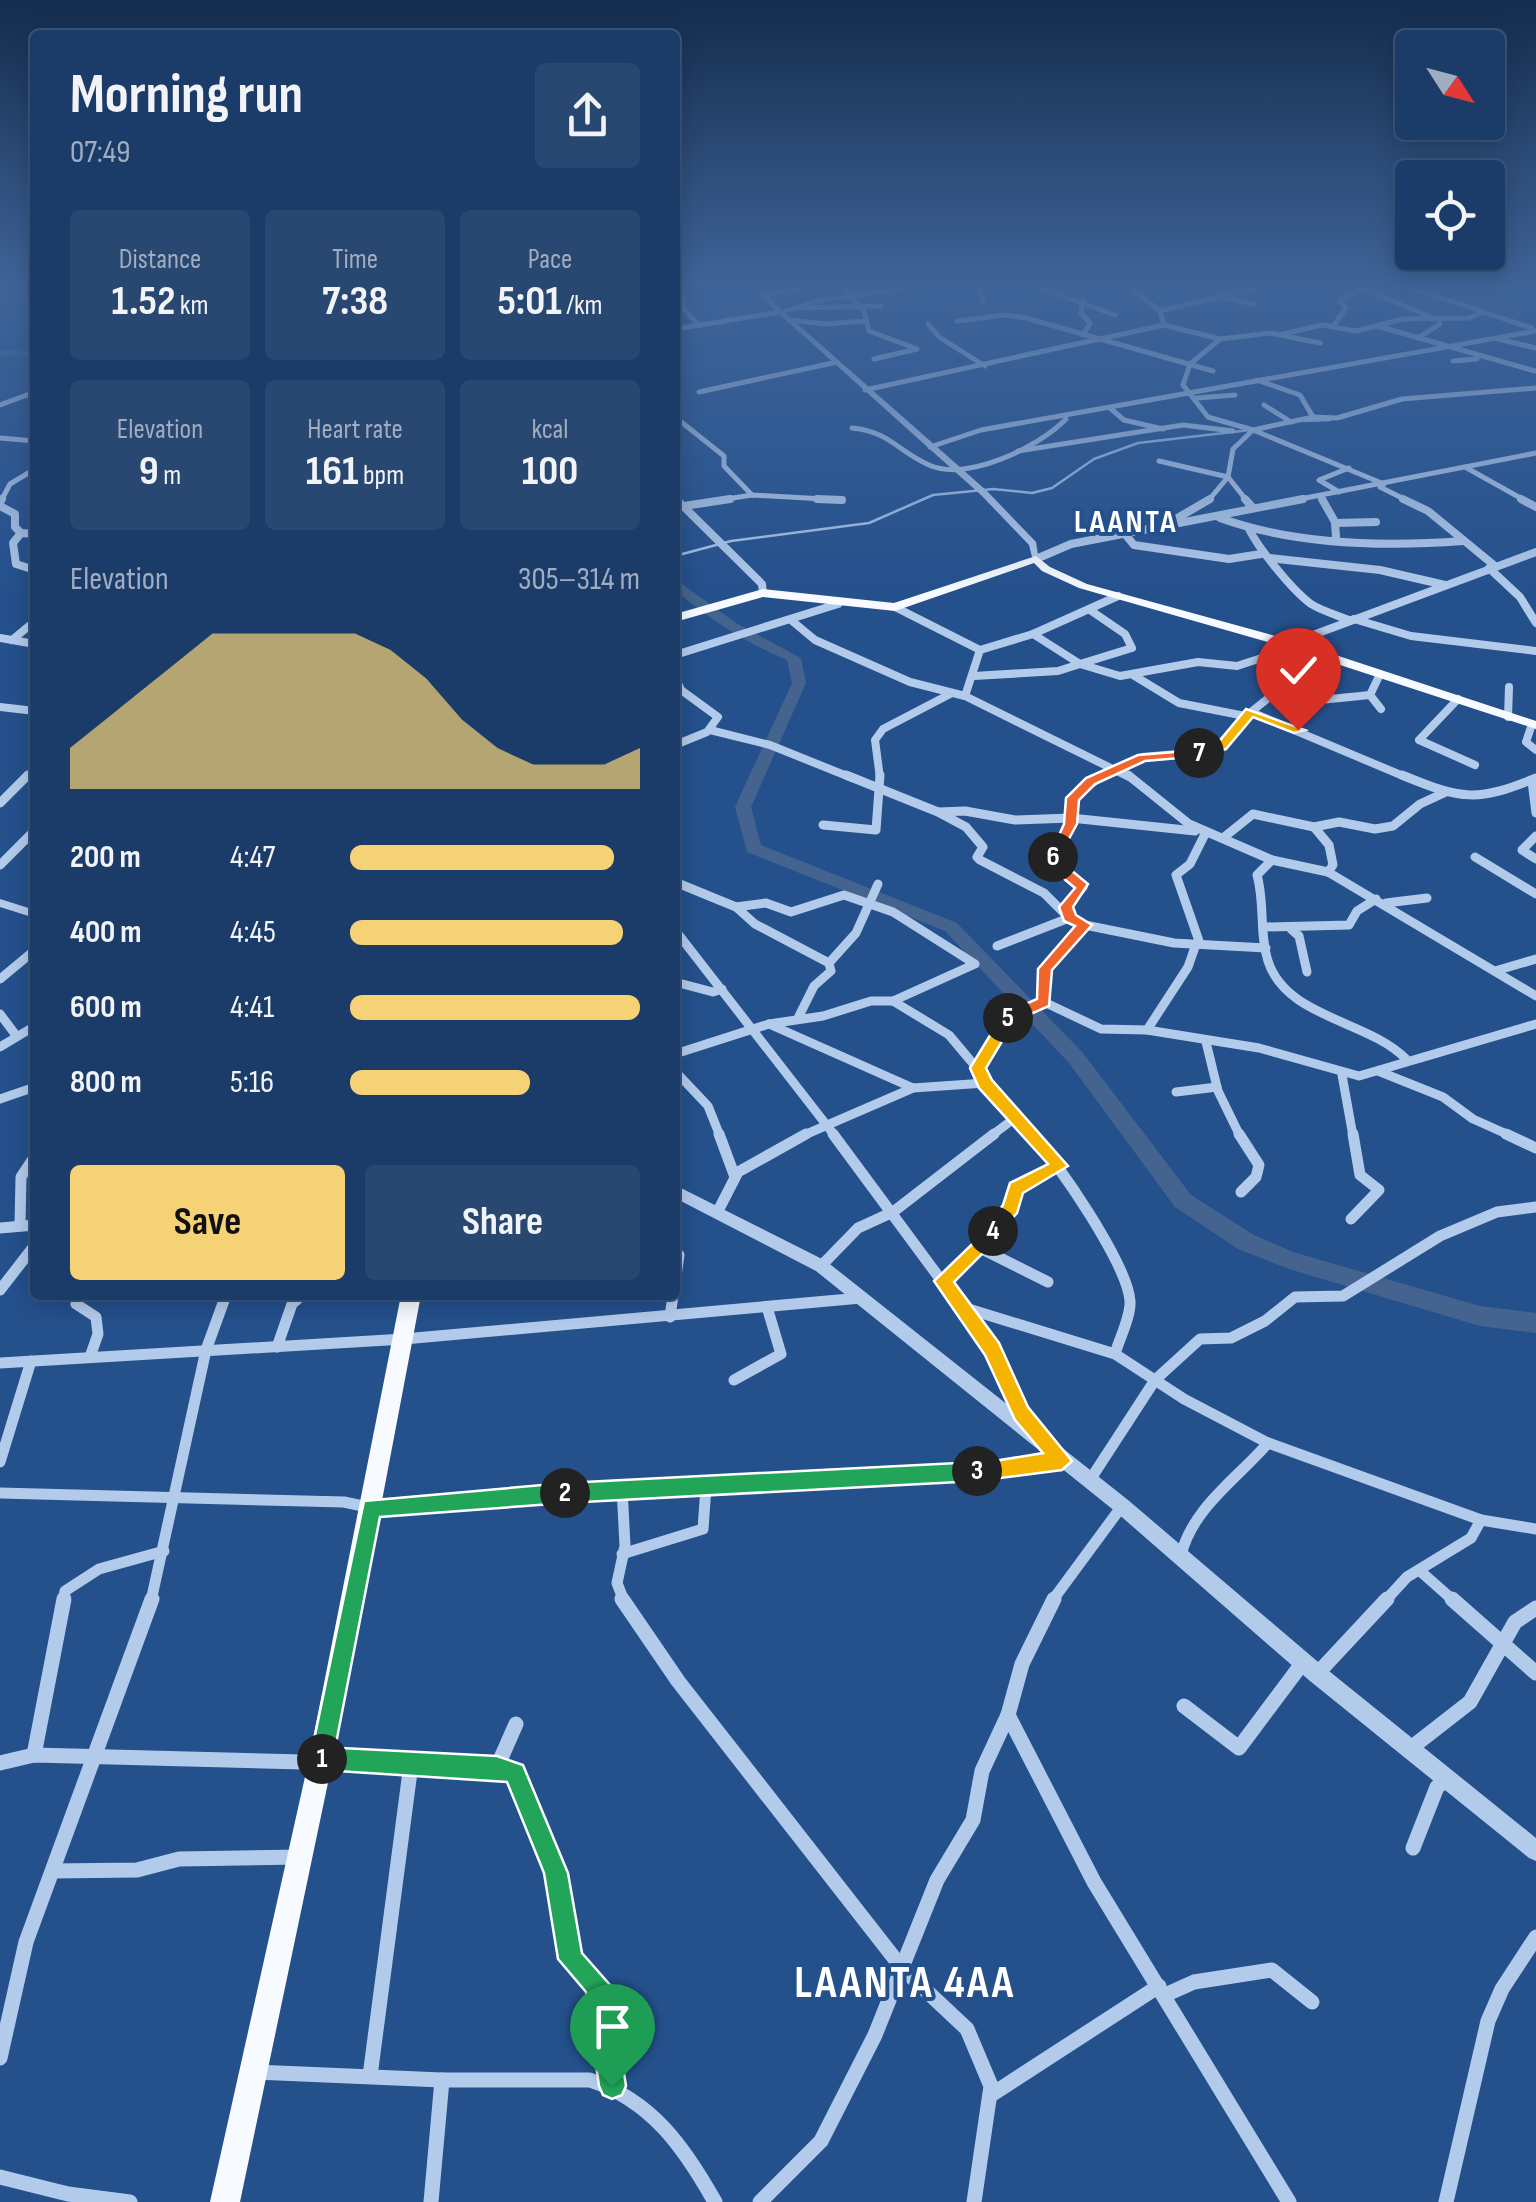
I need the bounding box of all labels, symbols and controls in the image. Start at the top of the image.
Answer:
north arrow [1395,30,1505,140]
map controls [1395,30,1505,270]
text: Morning run [70,62,303,129]
button: share [535,63,640,168]
text: 07:49 [70,133,130,172]
button: locate [1395,160,1505,270]
text: Distance [119,243,201,276]
text: Time [332,243,378,276]
text: Pace [528,243,572,276]
text: 1.52 [112,276,175,327]
text: 7:38 [322,276,388,327]
text: 5:01 [497,276,562,327]
text: km [175,289,209,322]
text: /km [562,289,603,322]
text: Elevation [117,413,203,446]
text: Heart rate [307,413,403,446]
text: kcal [531,413,569,446]
text: 9 [139,446,159,497]
text: 161 [306,446,359,497]
text: 100 [522,446,578,497]
text: m [159,459,181,492]
text: bpm [359,459,404,492]
district label: LAANTA [1074,503,1178,542]
text: Elevation [70,560,169,599]
text: 305–314 m [518,560,640,599]
pin [1256,628,1341,731]
icon: check [1271,643,1326,698]
pin: 7 [1174,728,1224,778]
text: 7 [1193,736,1205,769]
pin: 6 [1028,832,1078,882]
text: 200 m [70,838,141,877]
text: 4:47 [230,838,275,877]
text: 6 [1046,840,1060,873]
text: 400 m [70,913,142,952]
text: 4:45 [230,913,276,952]
text: 600 m [70,988,142,1027]
text: 4:41 [230,988,274,1027]
pin: 5 [983,993,1033,1043]
text: 5 [1002,1001,1014,1034]
text: 800 m [70,1063,142,1102]
text: 5:16 [230,1063,274,1102]
button: Save [70,1165,345,1280]
button: Share [365,1165,640,1280]
pin: 4 [968,1206,1018,1256]
text: 4 [986,1214,1000,1247]
pin: 3 [952,1446,1002,1496]
text: 3 [971,1454,983,1487]
pin: 2 [540,1468,590,1518]
text: 2 [559,1476,571,1509]
pin: 1 [297,1734,347,1784]
text: 1 [317,1742,327,1775]
district label: LAANTA 4AA [794,1956,1016,2011]
pin [570,1984,655,2087]
icon: arrive [585,1999,640,2054]

